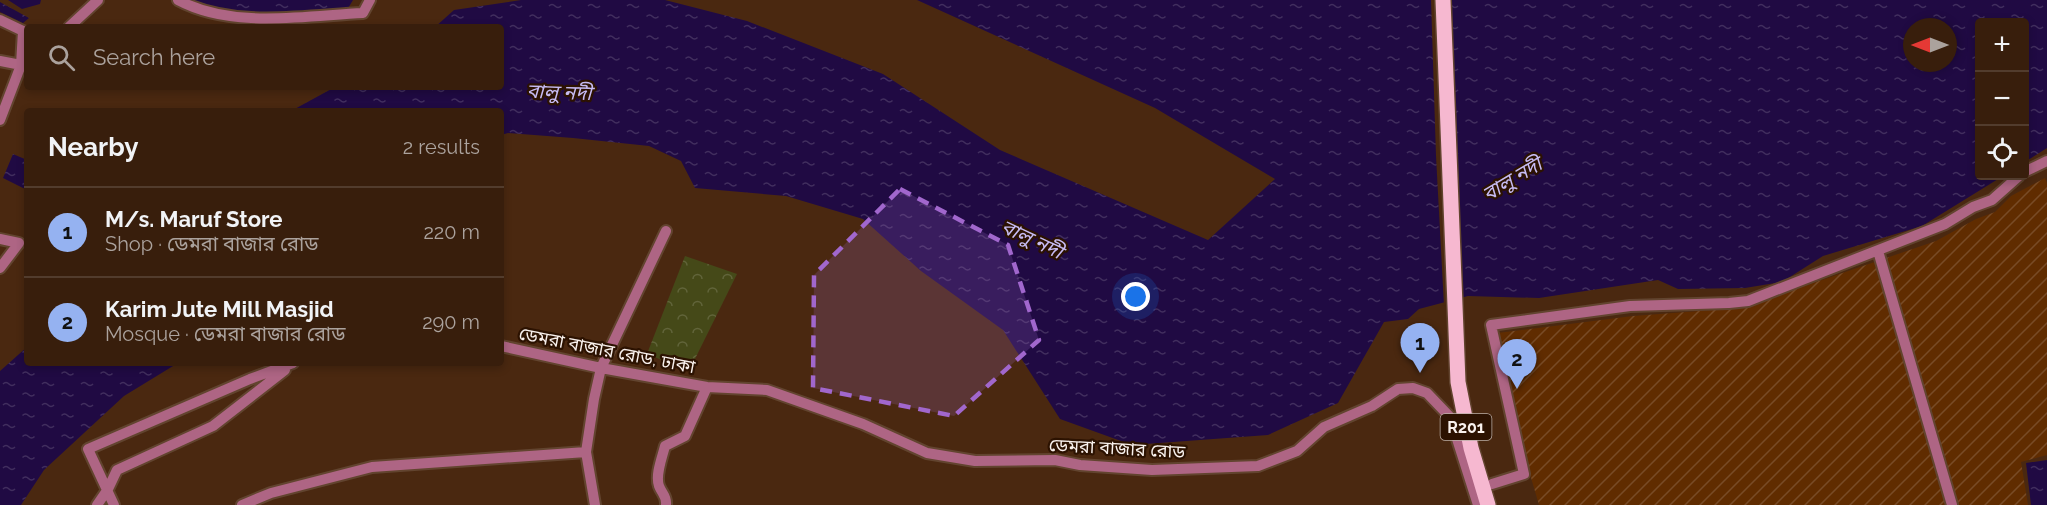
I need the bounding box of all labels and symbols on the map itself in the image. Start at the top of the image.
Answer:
north arrow [1903,18,1957,72]
water label: বালু নদী [526,79,596,105]
water label: বালু নদী [1478,150,1549,206]
water label: বালু নদী [997,214,1070,265]
your location [1121,282,1150,311]
street label: ডেমরা বাজার রোড, ঢাকা [517,323,697,377]
pin: 1 [1400,324,1440,373]
pin: 2 [1498,340,1537,389]
road number: R201 [1440,414,1492,440]
street label: ডেমরা বাজার রোড [1048,434,1186,462]

